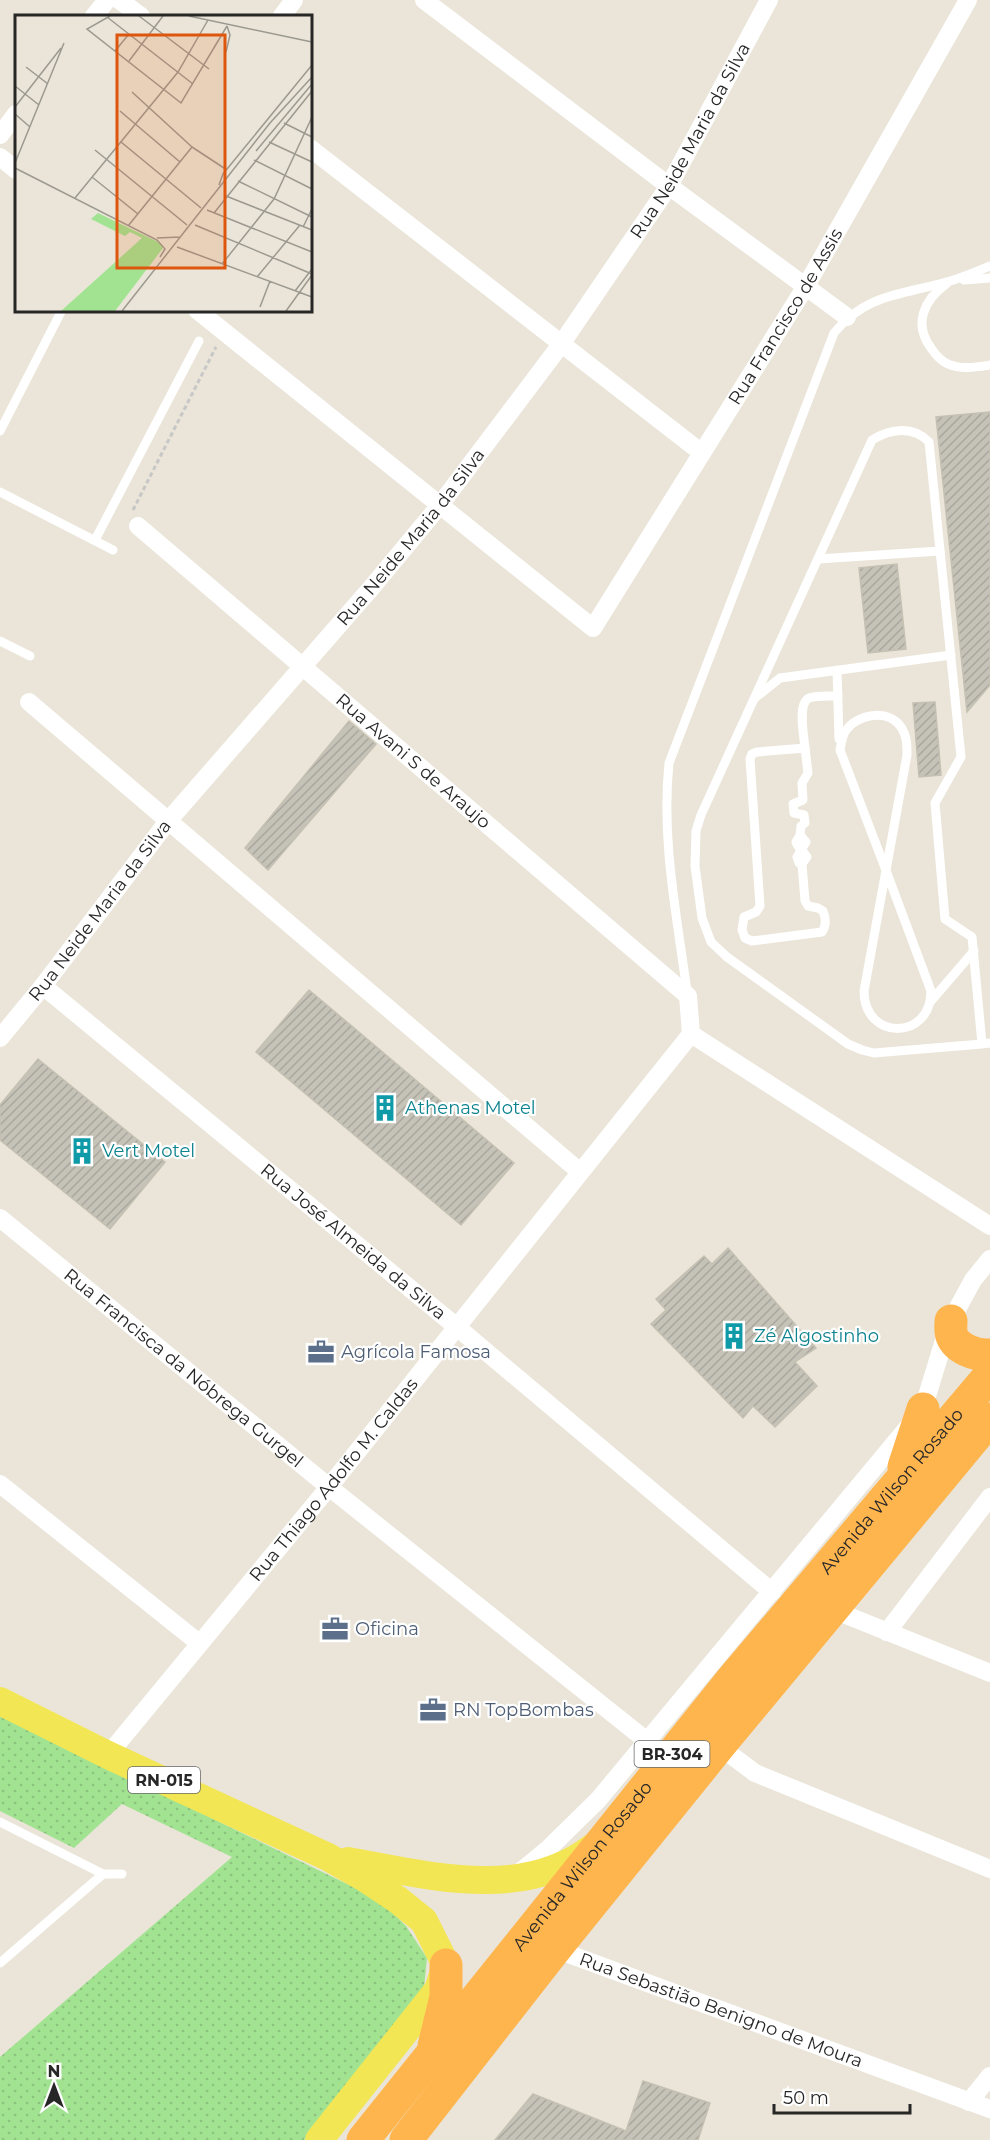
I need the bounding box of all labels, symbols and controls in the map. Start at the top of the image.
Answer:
inset map [15,15,312,312]
street label: Rua Neide Maria da Silva [625,39,755,243]
street label: Rua Francisco de Assis [724,224,847,409]
street label: Rua Neide Maria da Silva [332,444,489,630]
street label: Rua Avani S de Araujo [331,689,495,833]
street label: Rua Neide Maria da Silva [24,815,176,1006]
building icon: Athenas Motel [370,1093,400,1123]
place label: Athenas Motel [405,1097,536,1119]
building icon: Vert Motel [67,1136,97,1166]
place label: Vert Motel [102,1140,195,1162]
street label: Rua José Almeida da Silva [256,1159,450,1324]
street label: Rua Francisca da Nóbrega Gurgel [59,1264,308,1472]
building icon: Zé Algostinho [719,1321,749,1351]
place label: Zé Algostinho [754,1325,879,1347]
office icon: Agrícola Famosa [306,1337,336,1367]
place label: Agrícola Famosa [341,1341,491,1363]
street label: Rua Thiago Adolfo M. Caldas [245,1373,423,1586]
street label: Avenida Wilson Rosado [815,1404,968,1579]
office icon: Oficina [320,1614,350,1644]
place label: Oficina [355,1618,419,1640]
office icon: RN TopBombas [418,1695,448,1725]
place label: RN TopBombas [453,1699,594,1721]
road number: BR-304 [634,1741,710,1767]
road number: RN-015 [128,1767,200,1793]
street label: Avenida Wilson Rosado [508,1777,657,1955]
street label: Rua Sebastião Benigno de Moura [576,1948,866,2072]
north arrow [24,2056,84,2116]
text: N [48,2062,60,2081]
scale bar [774,2077,910,2115]
text: 50 m [783,2087,829,2109]

